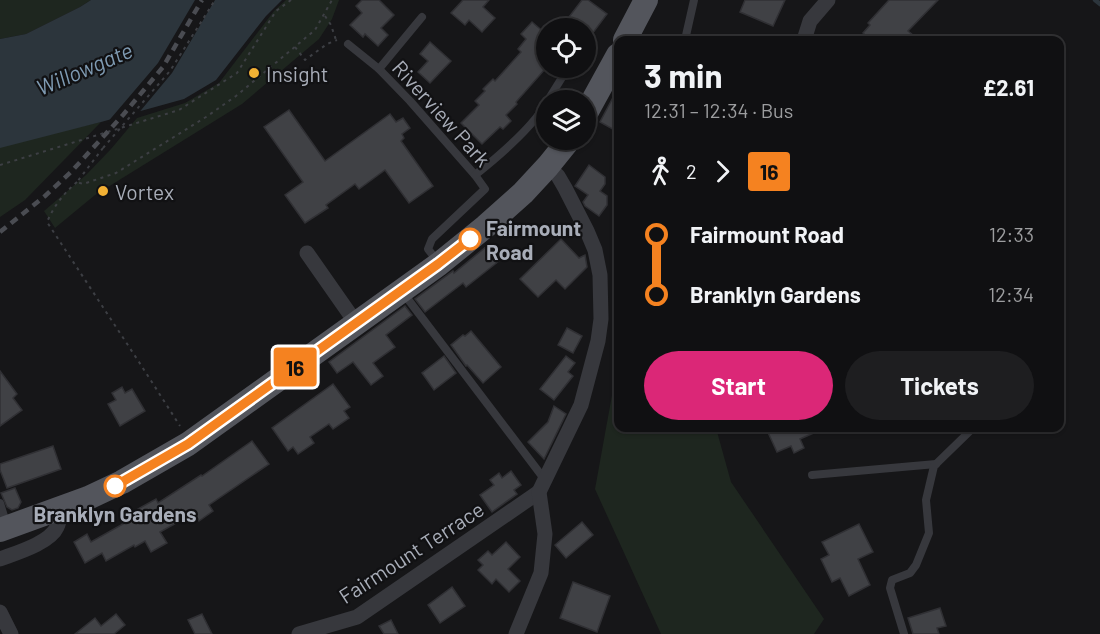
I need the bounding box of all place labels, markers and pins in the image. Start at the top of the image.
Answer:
place label: Insight [266,61,328,86]
marker: Insight [247,66,261,80]
place label: Vortex [115,179,174,204]
marker: Vortex [96,184,110,198]
place label: Fairmount Road [486,215,581,264]
marker: Fairmount Road [459,228,481,250]
marker: Branklyn Gardens [104,475,126,497]
place label: Branklyn Gardens [33,501,197,526]

